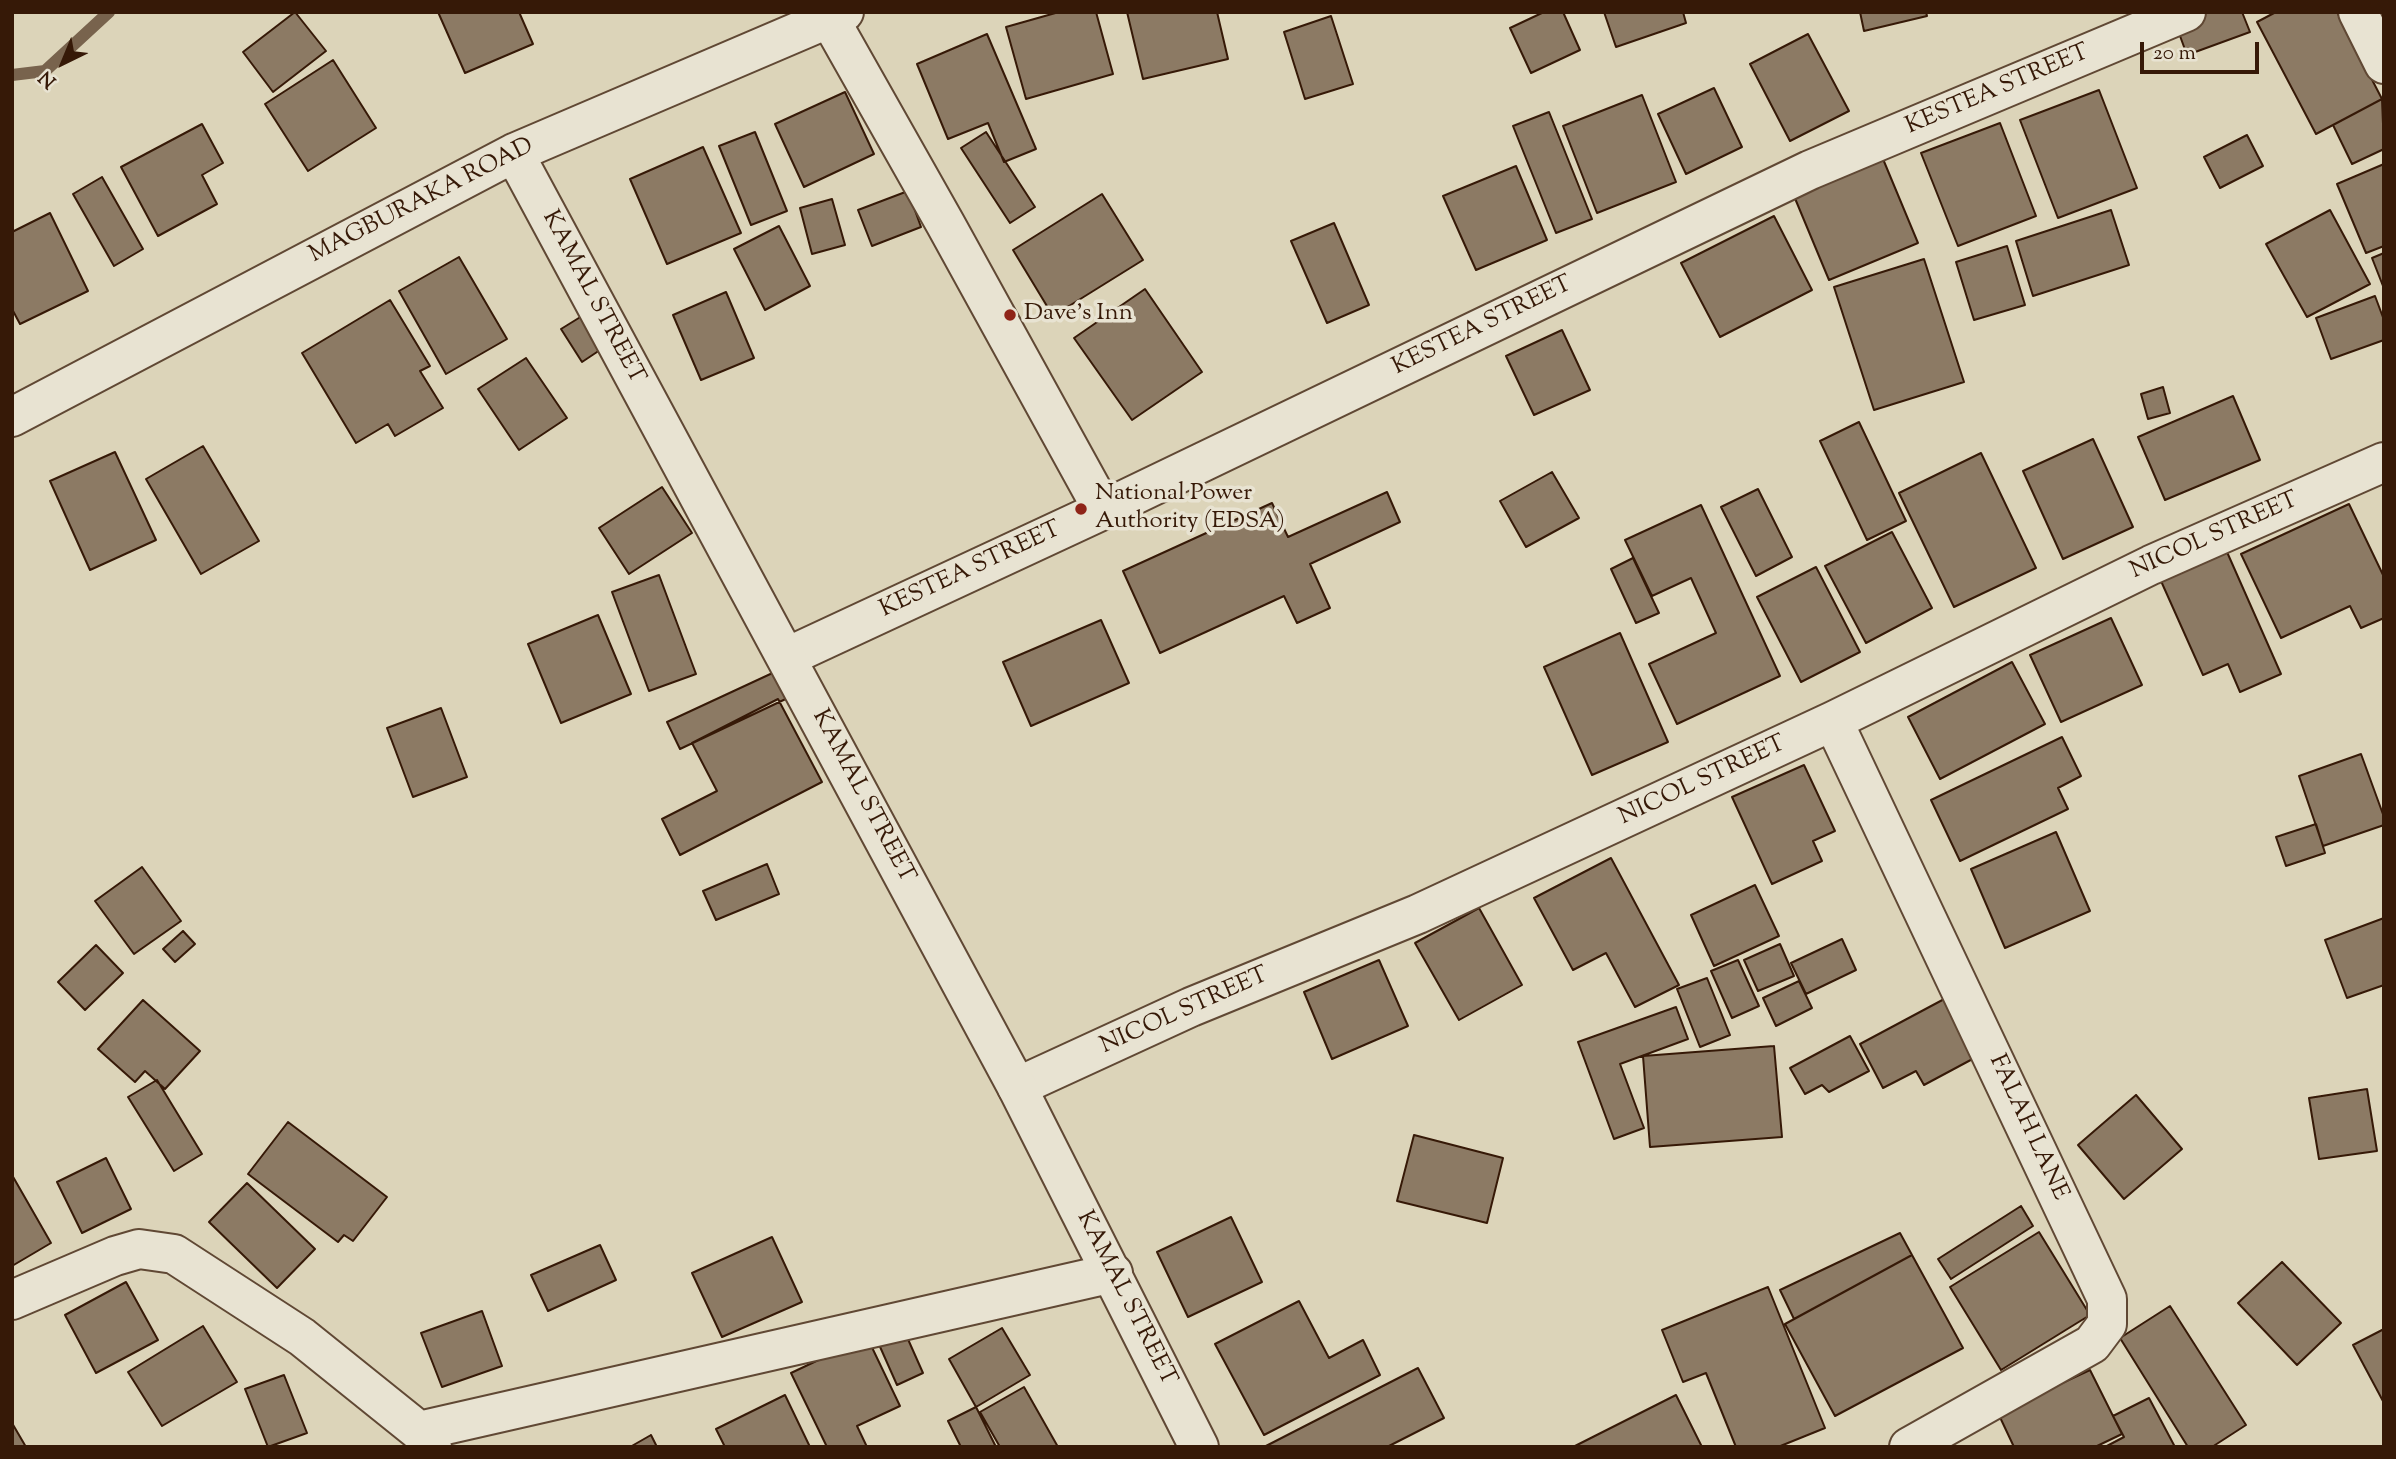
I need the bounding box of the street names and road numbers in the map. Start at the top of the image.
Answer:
street label: KESTEA STREET [1902,39,2094,143]
street label: MAGBURAKA ROAD [305,133,539,271]
street label: KAMAL STREET [534,206,650,390]
street label: KESTEA STREET [1388,271,1578,383]
street label: NICOL STREET [2127,487,2303,587]
street label: KESTEA STREET [876,516,1066,626]
street label: KAMAL STREET [804,705,920,889]
street label: NICOL STREET [1615,731,1791,833]
street label: NICOL STREET [1097,962,1273,1062]
street label: FALAH LANE [1981,1051,2073,1205]
street label: KAMAL STREET [1069,1207,1181,1391]

